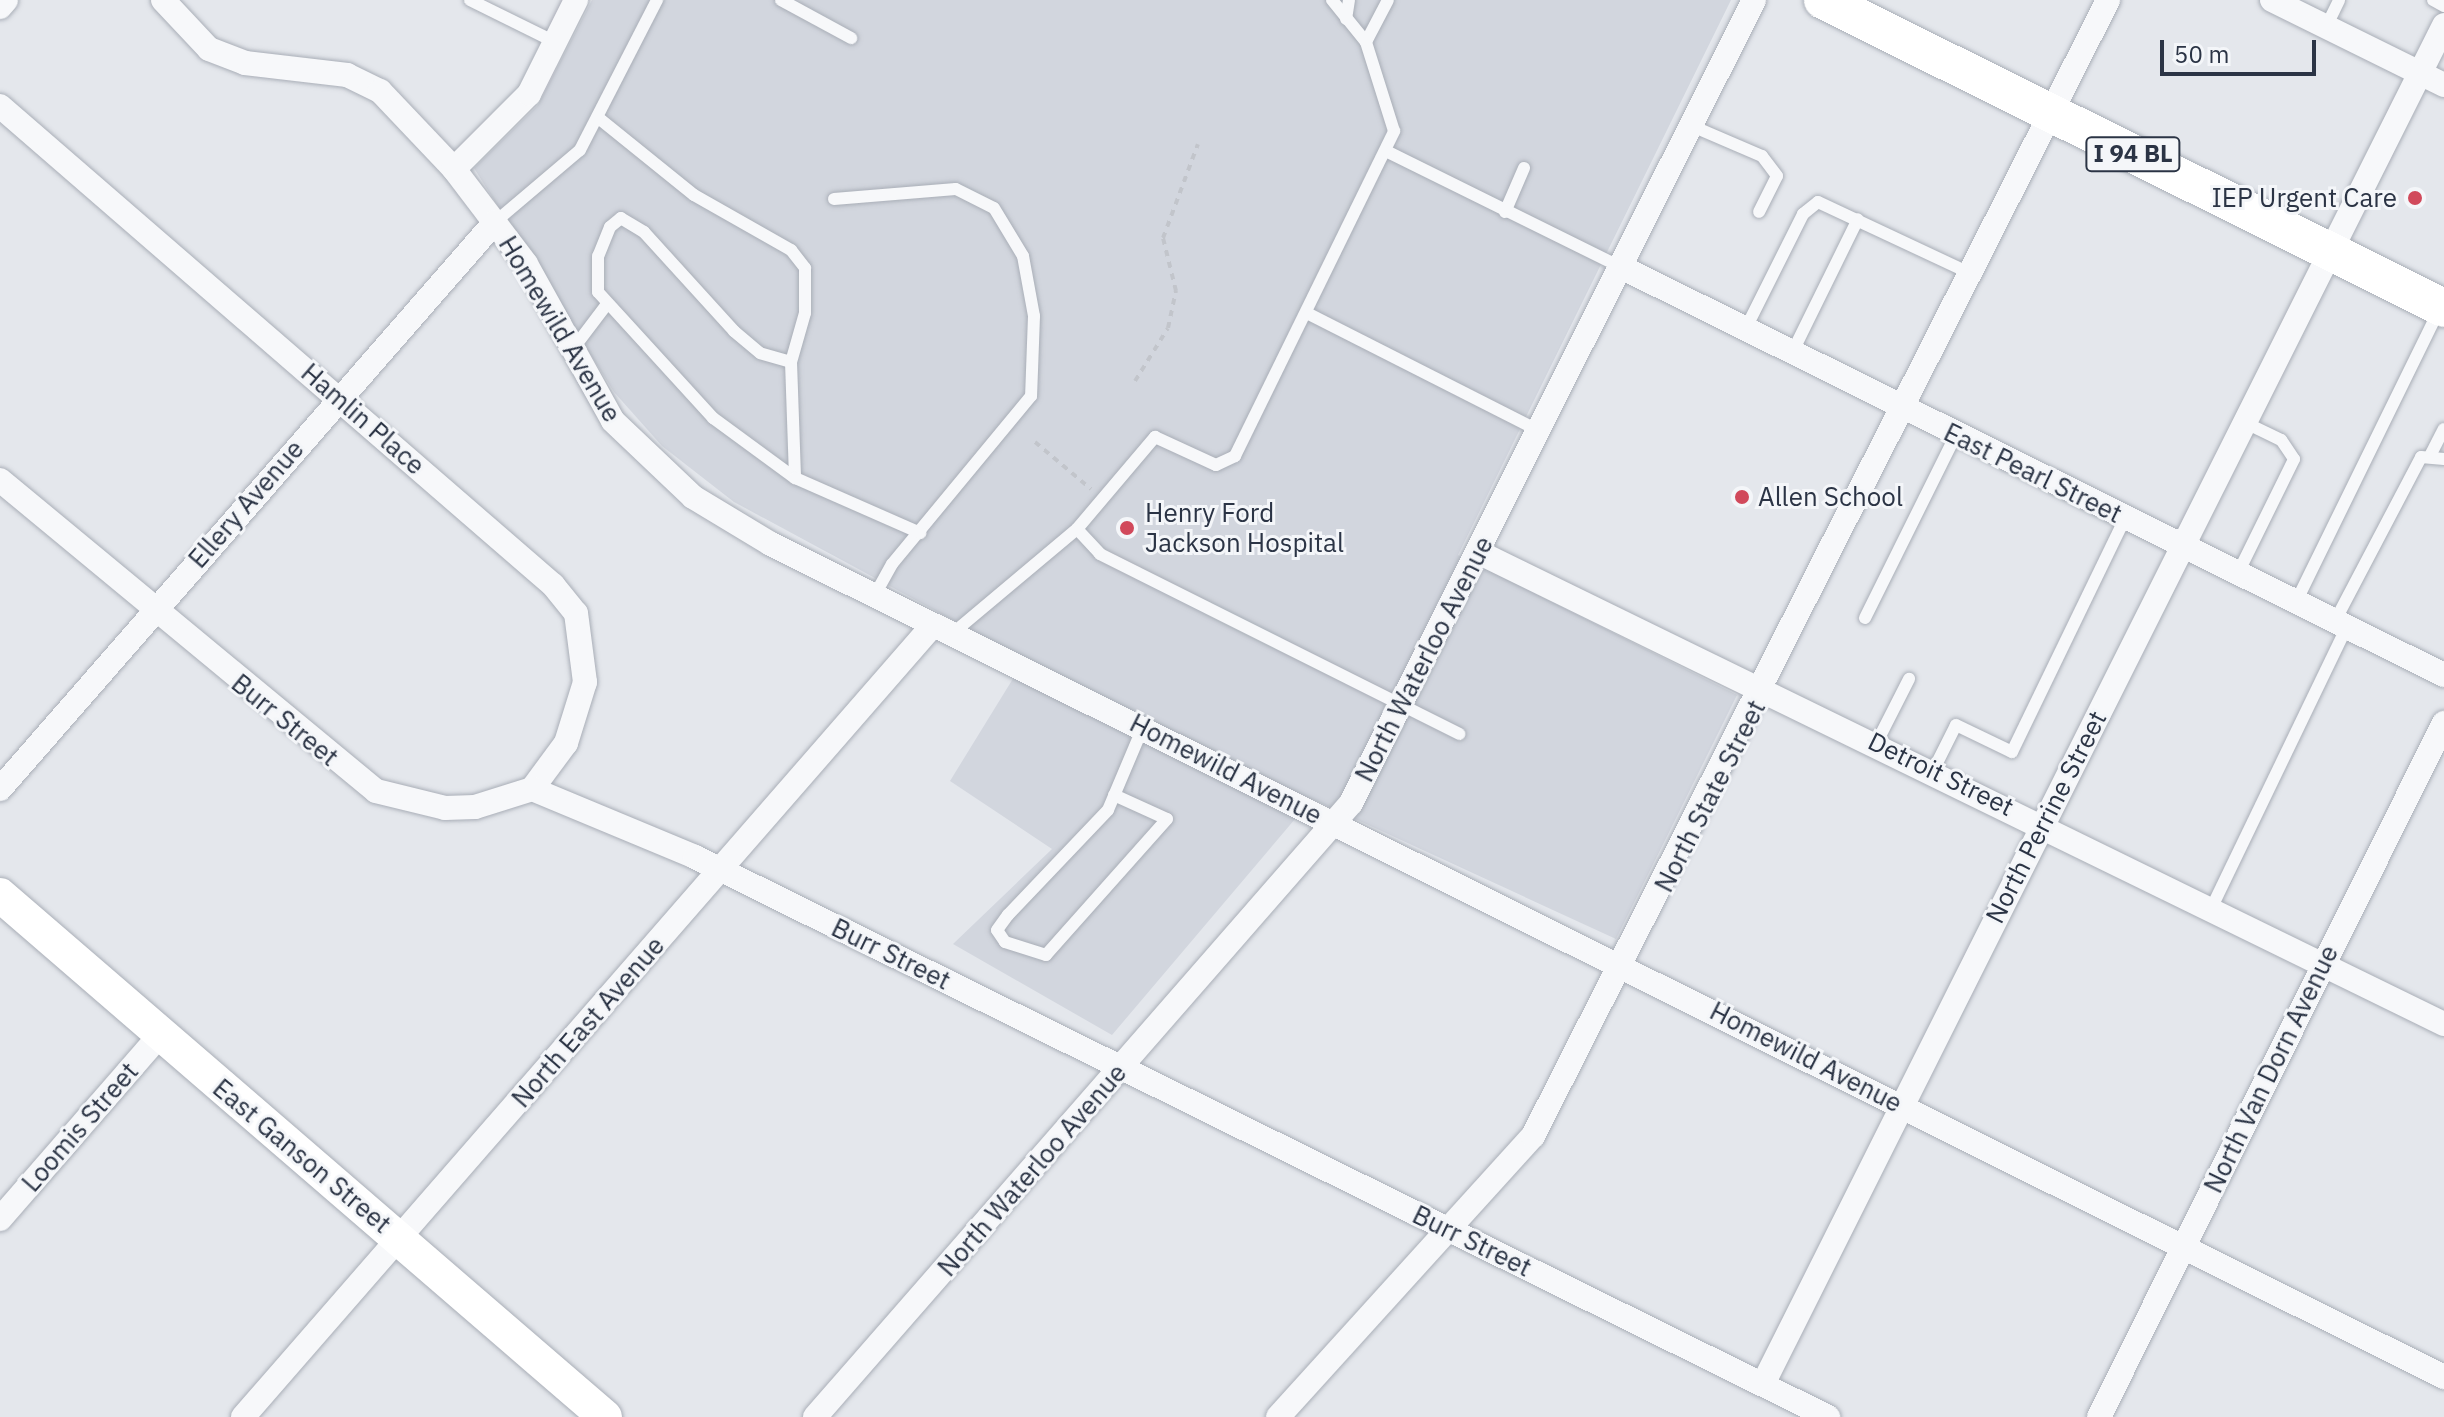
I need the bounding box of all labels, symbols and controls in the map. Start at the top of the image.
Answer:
scale bar [2164,24,2320,74]
text: 50 m [2174,38,2229,70]
road number: I 94 BL [2085,134,2181,174]
place label: IEP Urgent Care [2211,182,2397,214]
marker: IEP Urgent Care [2404,187,2426,209]
street label: Homewild Avenue [492,230,628,428]
street label: Hamlin Place [295,357,431,481]
street label: East Pearl Street [1939,416,2127,530]
street label: Ellery Avenue [182,434,310,574]
place label: Allen School [1758,481,1903,513]
marker: Allen School [1733,488,1751,506]
place label: Henry Ford Jackson Hospital [1145,497,1344,558]
marker: Henry Ford Jackson Hospital [1116,517,1138,539]
street label: North Waterloo Avenue [1348,531,1500,787]
street label: Burr Street [225,668,345,772]
street label: North State Street [1648,695,1772,897]
street label: North Perrine Street [1979,706,2113,928]
street label: Homewild Avenue [1125,707,1327,831]
street label: Detroit Street [1863,725,2019,823]
street label: Burr Street [827,912,955,996]
street label: North East Avenue [505,930,671,1114]
street label: North Van Dorn Avenue [2197,940,2345,1198]
street label: Homewild Avenue [1705,995,1907,1119]
street label: Loomis Street [15,1056,145,1198]
street label: North Waterloo Avenue [931,1057,1133,1283]
street label: East Ganson Street [207,1072,397,1240]
street label: Burr Street [1408,1199,1536,1283]

